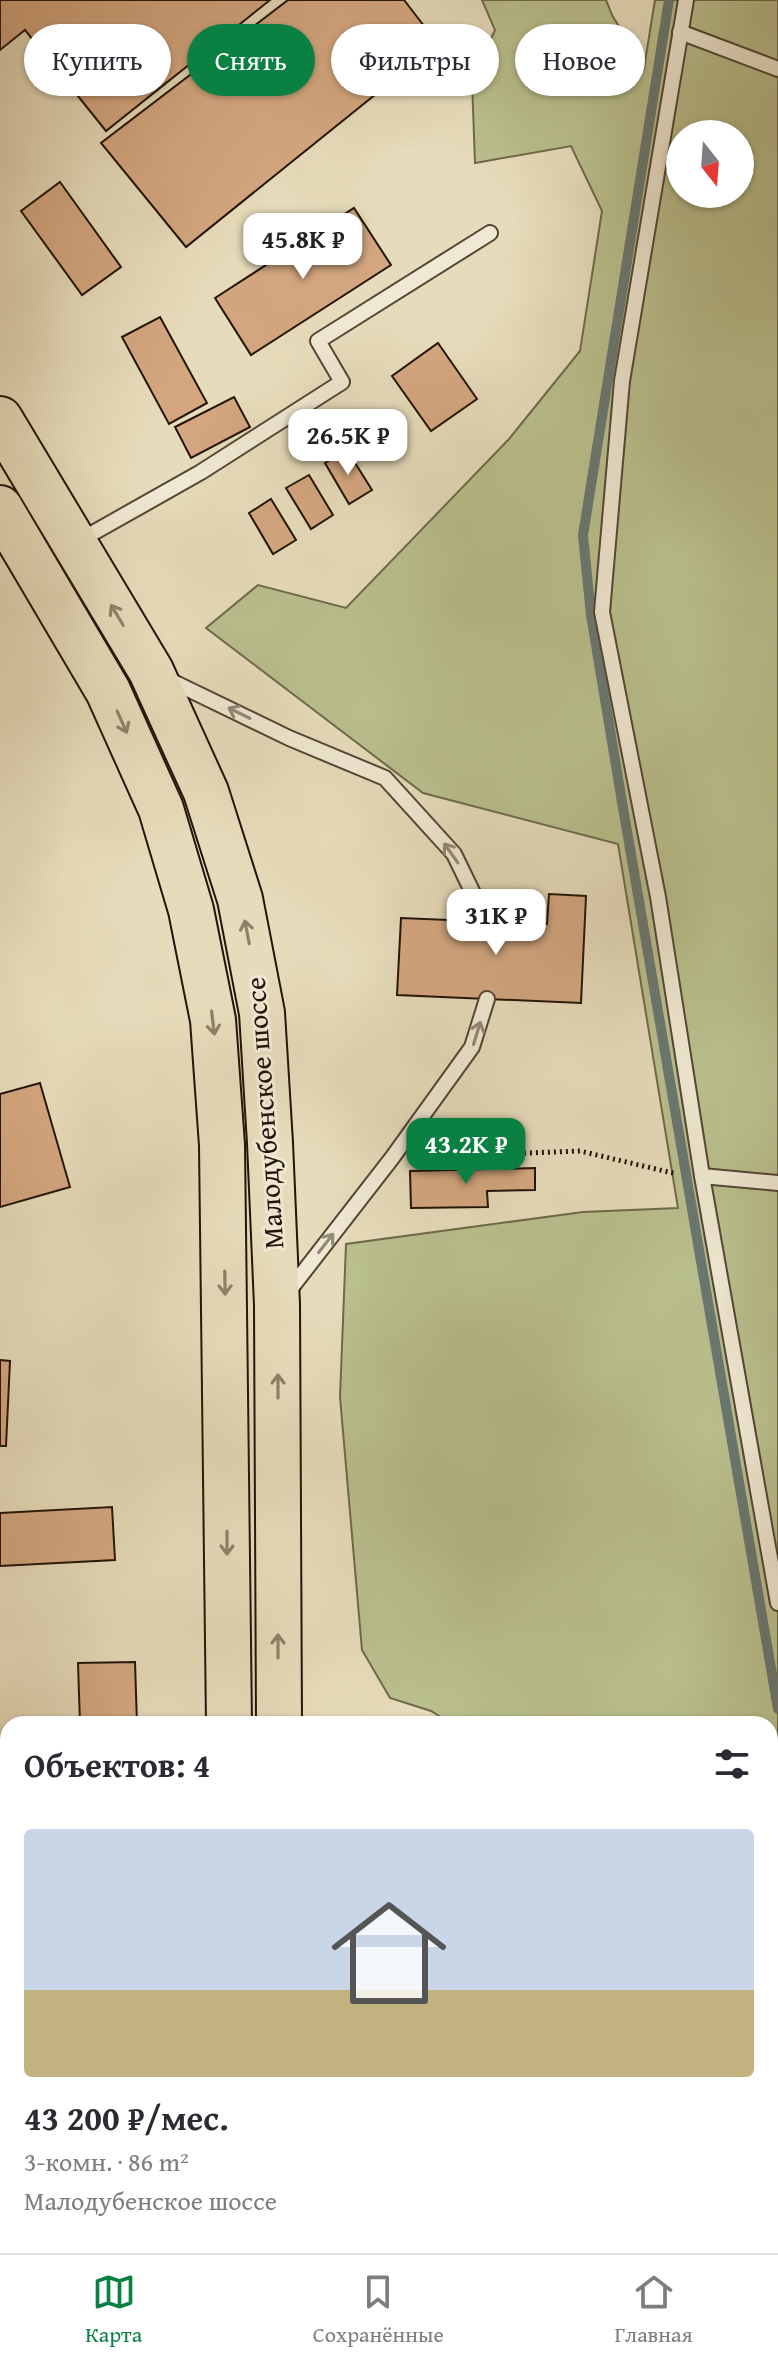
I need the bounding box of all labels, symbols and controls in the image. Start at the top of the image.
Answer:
chip: Купить [24,24,171,96]
chip: Снять [187,24,315,96]
chip: Фильтры [331,24,499,96]
chip: Новое [515,24,645,96]
north arrow [666,120,754,208]
map controls [666,120,754,208]
pin: 45.8K ₽ [229,213,377,281]
text: 45.8K ₽ [261,219,345,258]
pin: 26.5K ₽ [274,409,422,477]
text: 26.5K ₽ [306,415,390,454]
one-way arrow [109,604,125,627]
one-way arrow [227,705,251,720]
one-way arrow [115,709,130,734]
one-way arrow [443,843,460,864]
pin: 31K ₽ [440,889,552,957]
text: 31K ₽ [465,895,527,934]
one-way arrow [238,920,253,945]
street label: Малодубенское шоссе [234,976,293,1250]
one-way arrow [205,1009,220,1036]
one-way arrow [470,1020,485,1045]
pin: 43.2K ₽ [392,1118,540,1186]
text: 43.2K ₽ [424,1124,508,1163]
one-way arrow [317,1233,334,1254]
one-way arrow [217,1269,233,1296]
one-way arrow [270,1373,286,1400]
one-way arrow [219,1529,235,1556]
one-way arrow [270,1633,286,1660]
text: Объектов: 4 [24,1740,210,1789]
icon: filters [710,1742,754,1786]
icon: home [317,1881,461,2025]
text: 43 200 ₽/мес. [24,2093,229,2142]
text: 3-комн. · 86 m² [24,2142,189,2181]
text: Малодубенское шоссе [24,2181,277,2220]
tab: Карта [85,2270,142,2350]
tab: Сохранённые [313,2270,444,2350]
tab: Главная [614,2270,693,2350]

